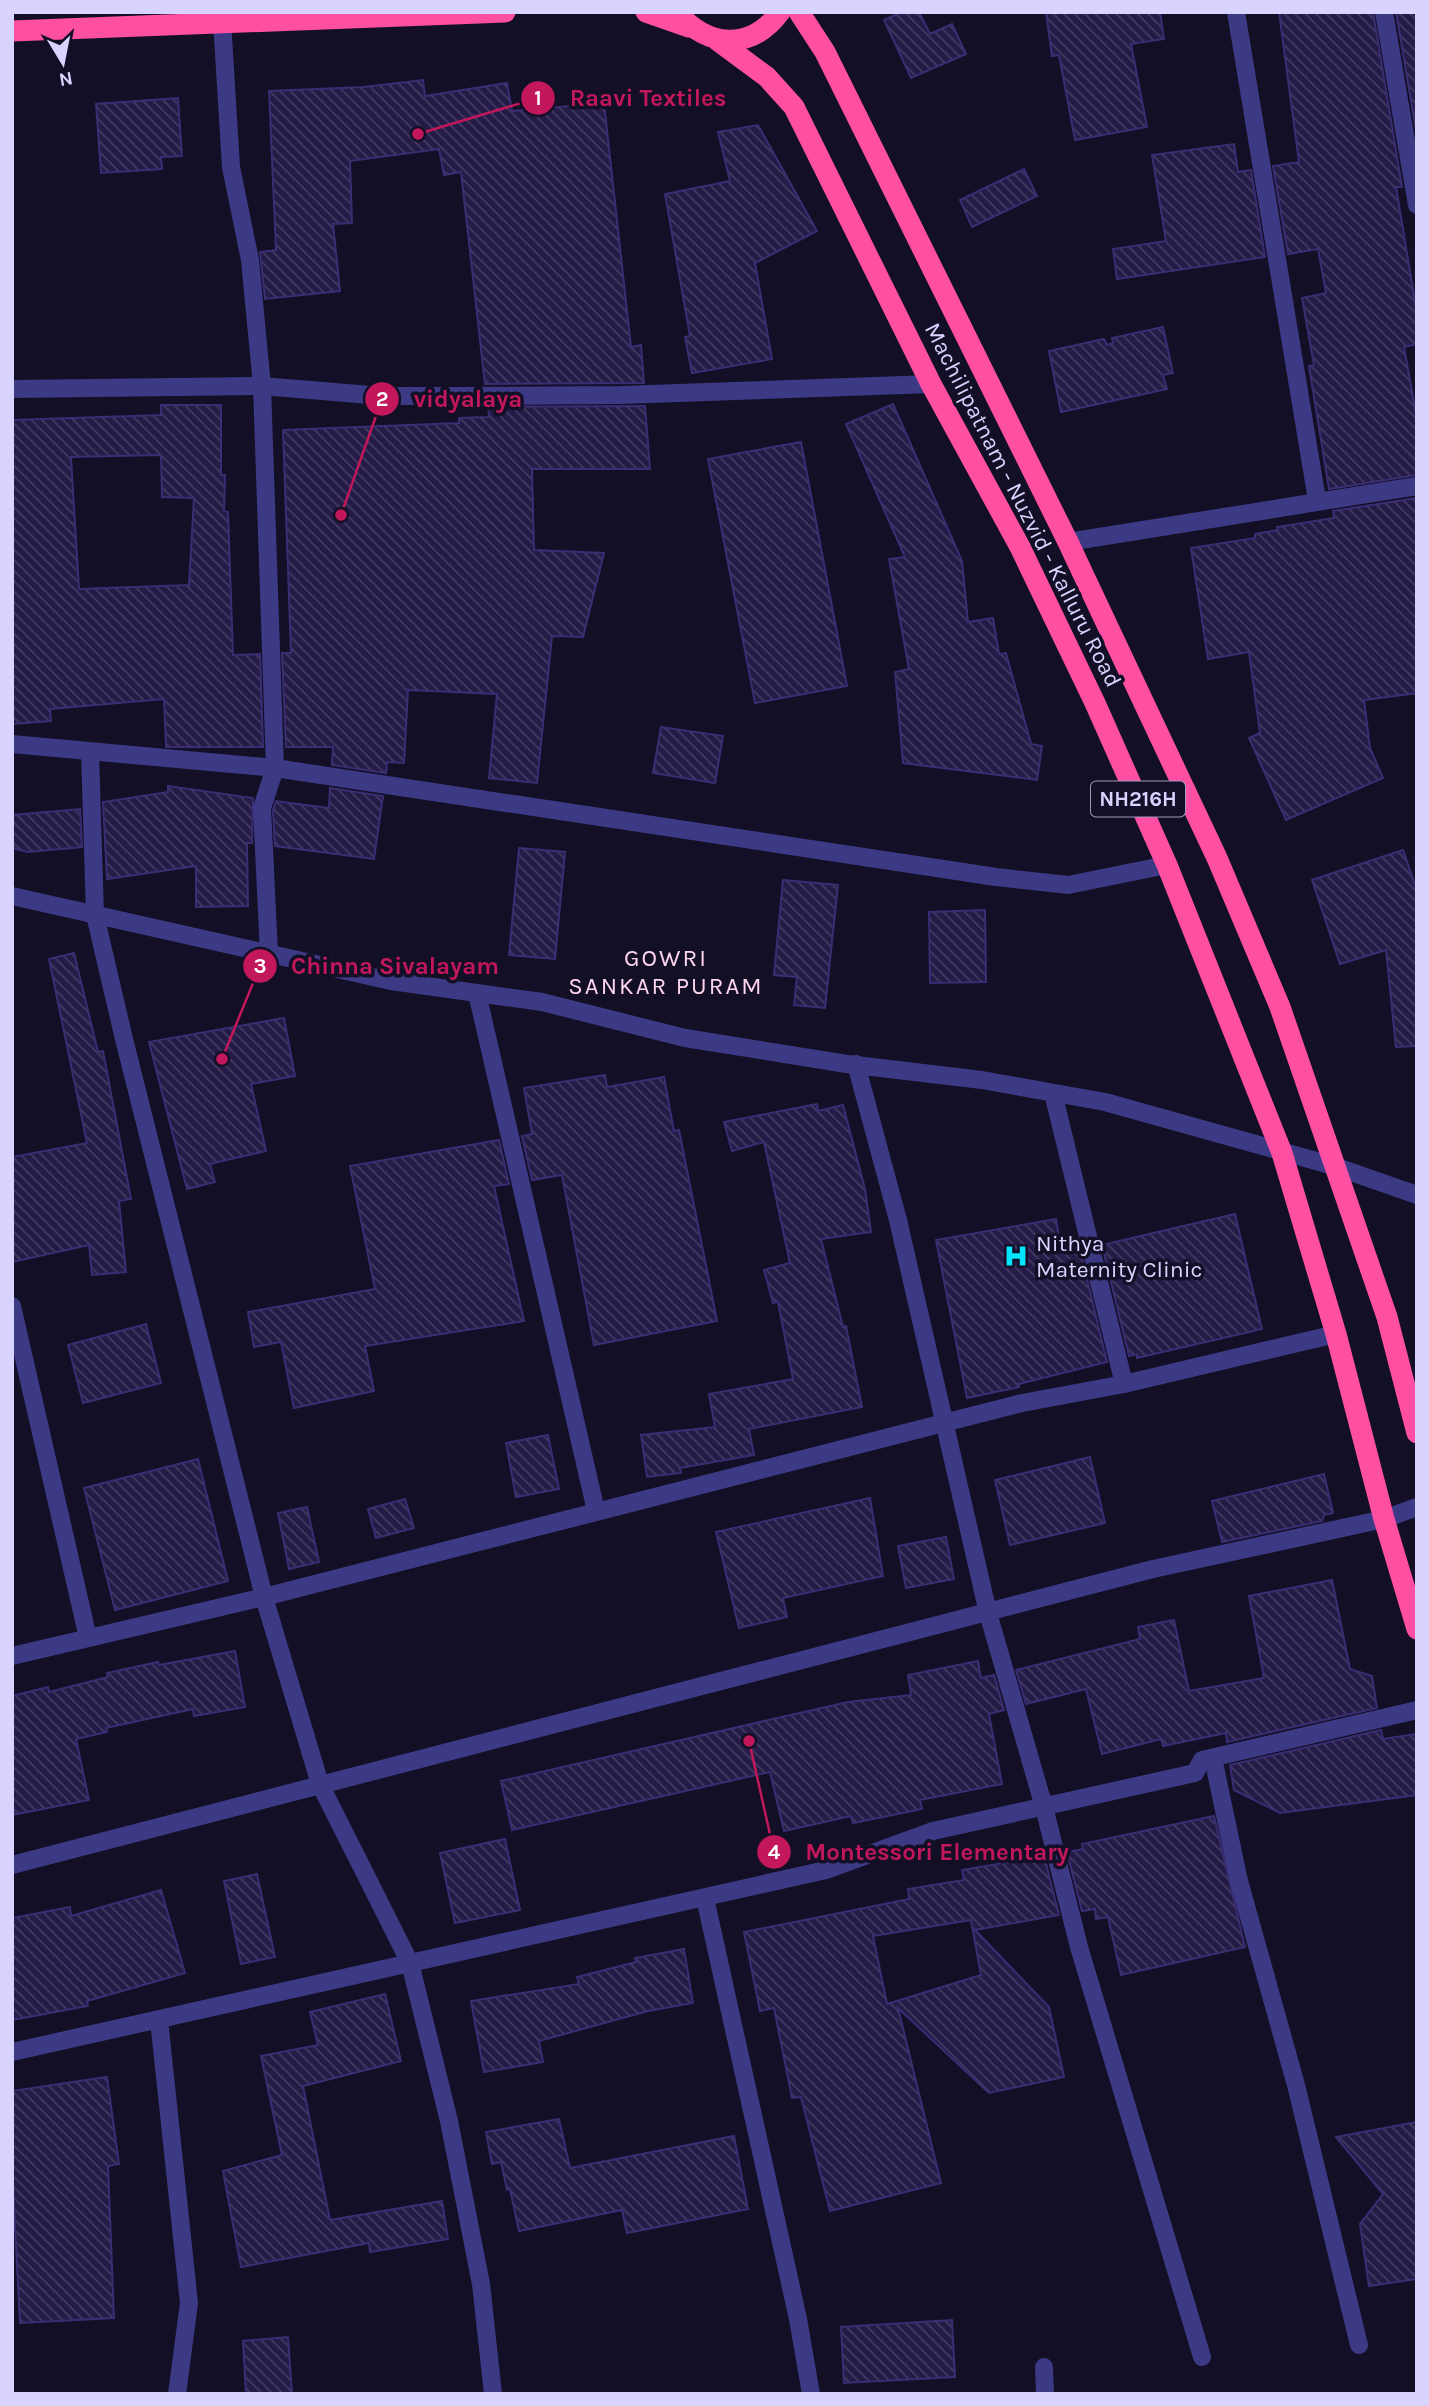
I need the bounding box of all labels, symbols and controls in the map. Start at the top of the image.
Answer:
north arrow [28,28,98,98]
text: N [57,67,74,91]
callout: Raavi Textiles [520,75,740,120]
text: Raavi Textiles [570,84,726,112]
text: 1 [534,86,542,110]
street label: Machilipatnam - Nuzvid - Kalluru Road [919,318,1127,692]
callout: vidyalaya [365,376,537,421]
text: vidyalaya [414,385,522,413]
text: 2 [376,387,388,411]
road number: NH216H [1091,782,1185,816]
callout: Chinna Sivalayam [242,943,513,988]
district label: GOWRI SANKAR PURAM [568,944,764,1000]
text: Chinna Sivalayam [291,952,499,980]
text: 3 [253,954,267,978]
place label: Nithya Maternity Clinic [1036,1230,1202,1283]
hospital icon: Nithya Maternity Clinic [1002,1242,1030,1270]
callout: Montessori Elementary [756,1829,1083,1874]
text: Montessori Elementary [805,1838,1069,1866]
text: 4 [768,1840,781,1864]

